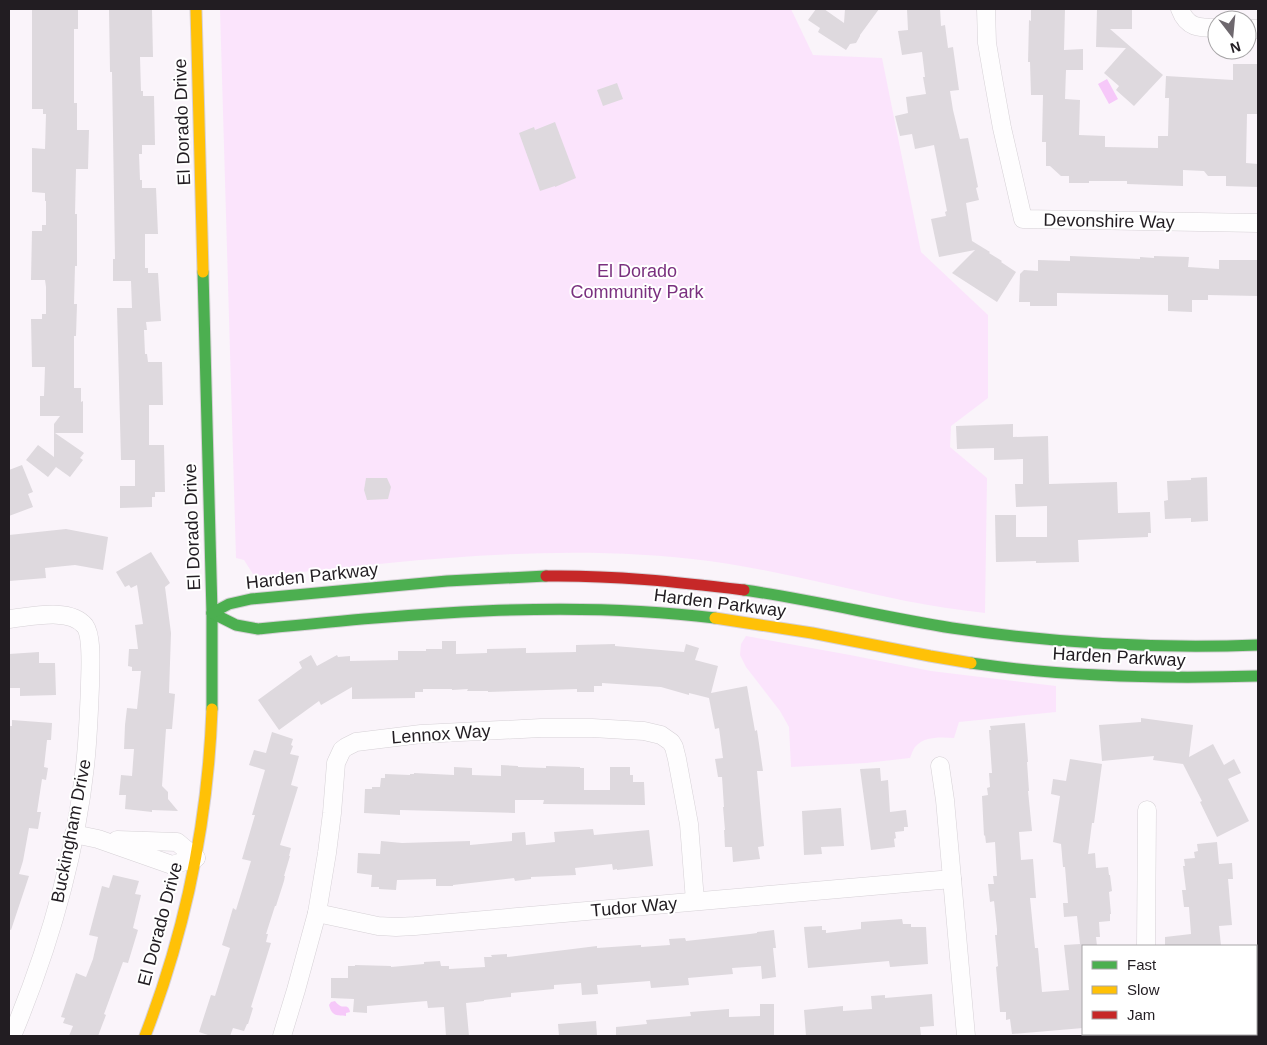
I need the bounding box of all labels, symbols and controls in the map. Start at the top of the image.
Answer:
north arrow [1207,10,1257,60]
text: N [1229,38,1243,57]
street label: El Dorado Drive [170,58,194,186]
street label: Devonshire Way [1043,210,1175,232]
park label: El Dorado Community Park [570,261,705,302]
street label: El Dorado Drive [180,463,204,591]
street label: Harden Parkway [245,559,379,593]
street label: Harden Parkway [653,585,787,621]
street label: Harden Parkway [1052,644,1186,670]
street label: Lennox Way [391,721,491,747]
street label: Buckingham Drive [47,757,95,905]
street label: El Dorado Drive [134,860,186,988]
street label: Tudor Way [590,893,678,921]
legend [1082,945,1257,1035]
text: Fast [1127,956,1157,973]
text: Slow [1127,981,1160,998]
text: Jam [1127,1006,1155,1023]

